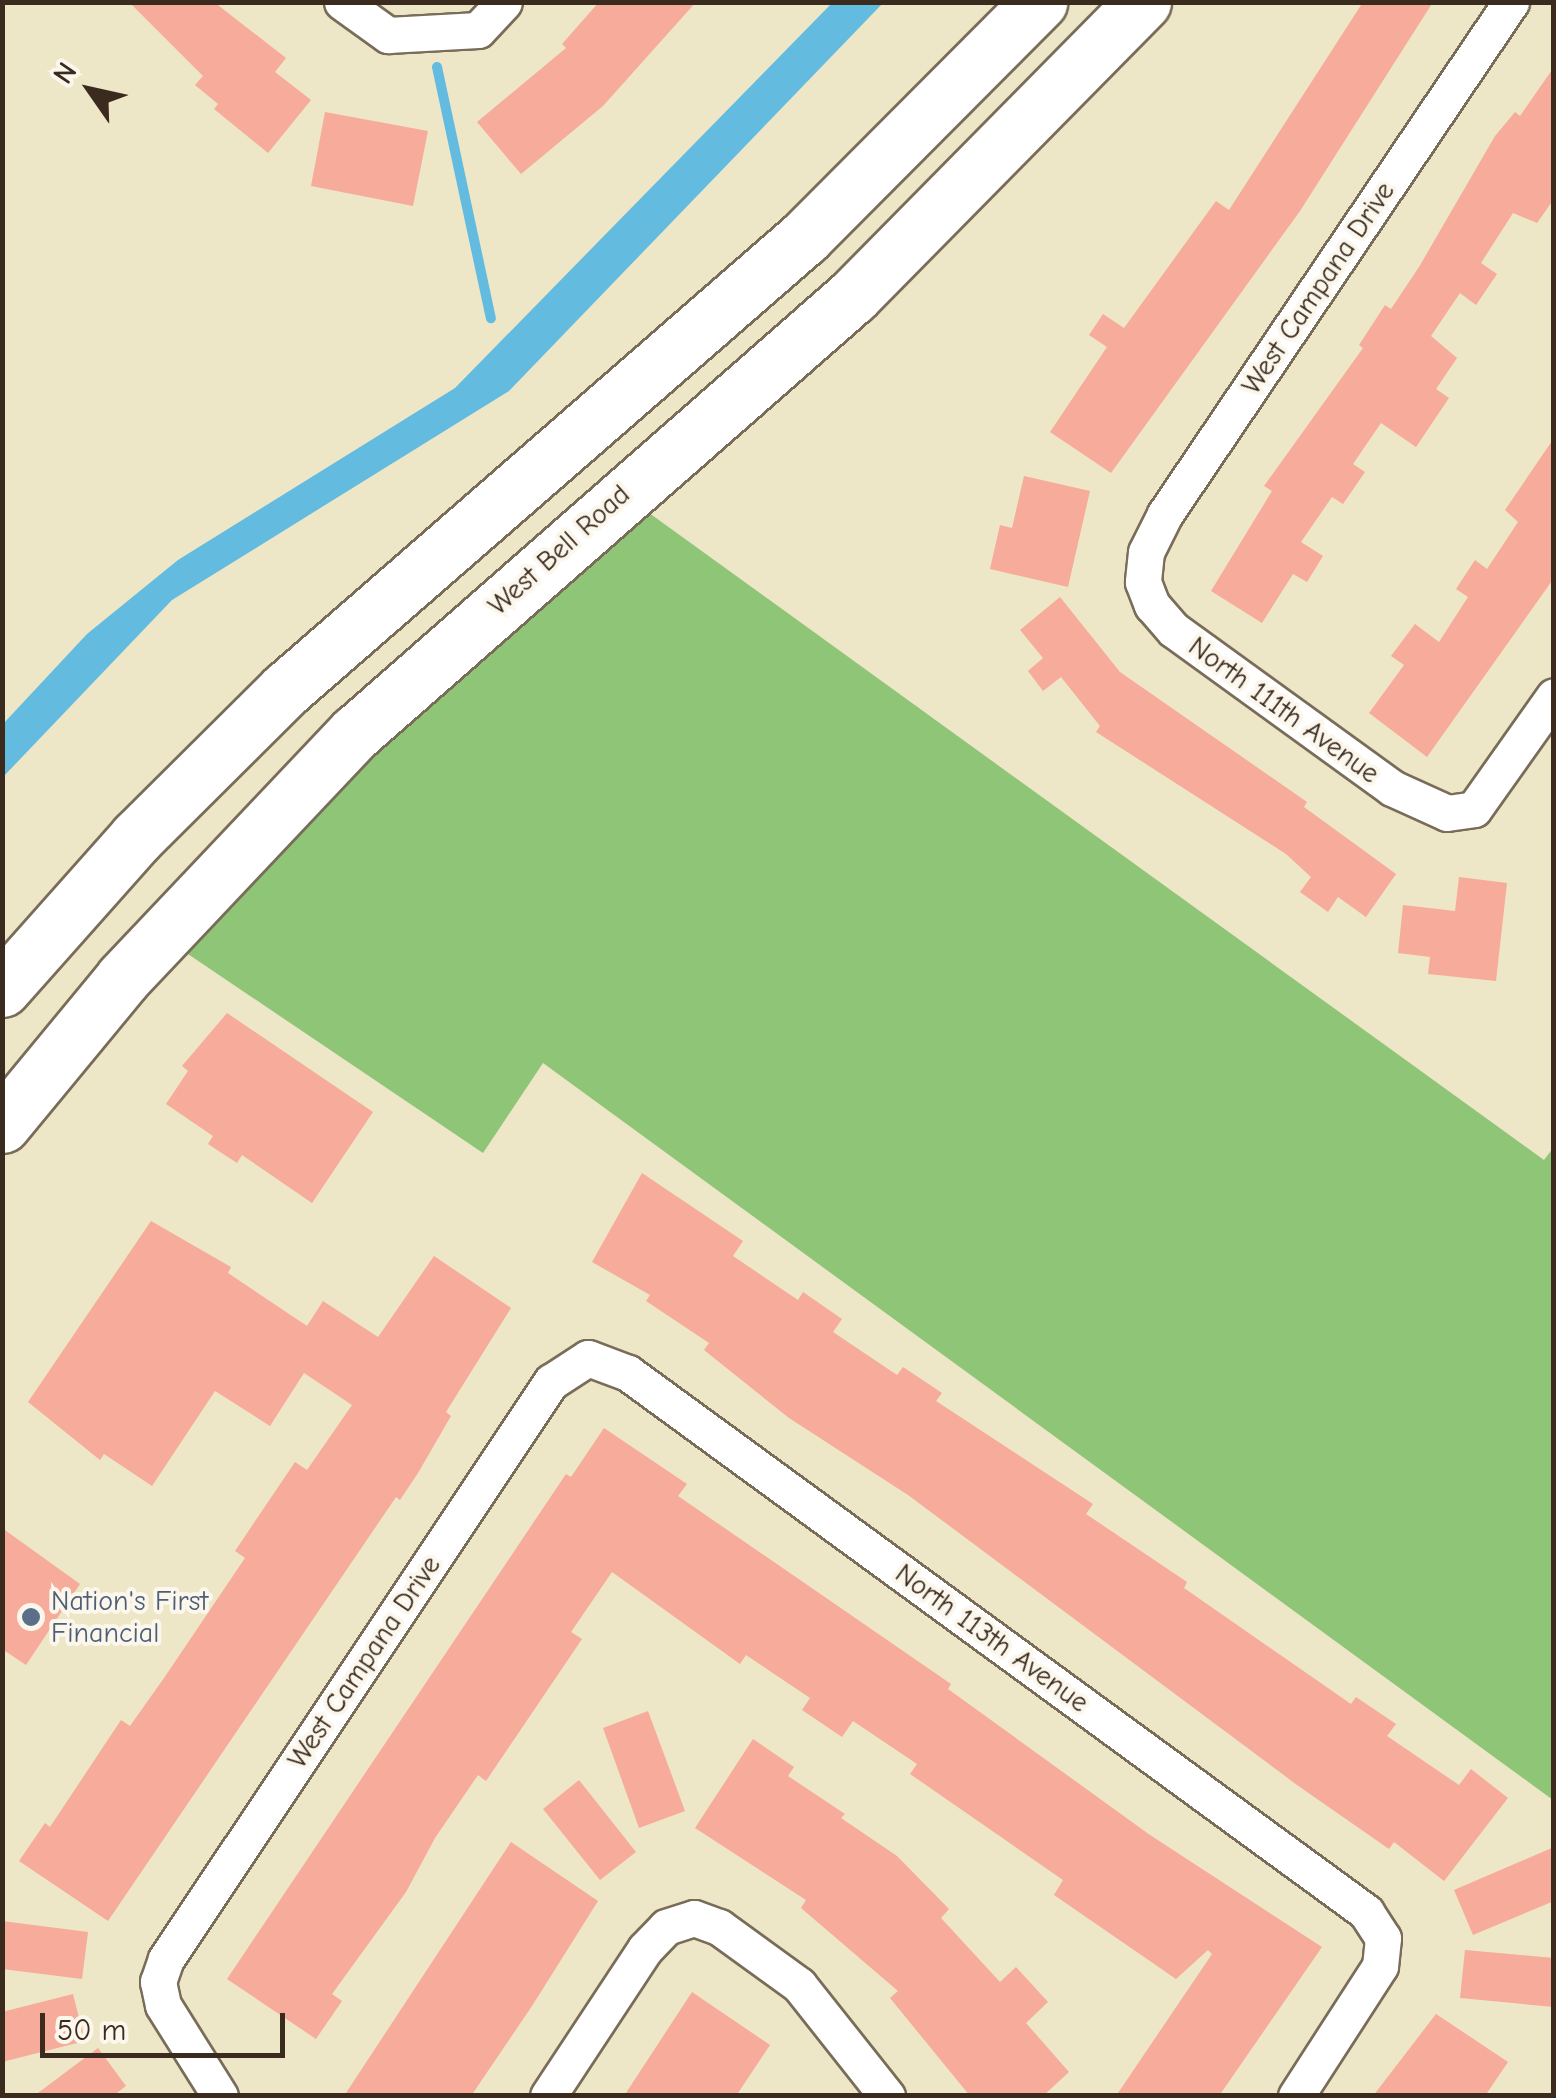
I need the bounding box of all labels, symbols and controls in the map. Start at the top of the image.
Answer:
north arrow [40,40,140,140]
text: N [47,57,83,90]
street label: West Campana Drive [1234,175,1402,401]
street label: West Bell Road [481,478,637,622]
street label: North 111th Avenue [1182,630,1386,790]
street label: West Campana Drive [280,1549,448,1775]
street label: North 113th Avenue [889,1557,1095,1719]
place label: Nation's First Financial [51,1584,208,1650]
marker: Nation's First Financial [20,1606,42,1628]
scale bar [45,1993,290,2055]
text: 50 m [57,2013,126,2048]

